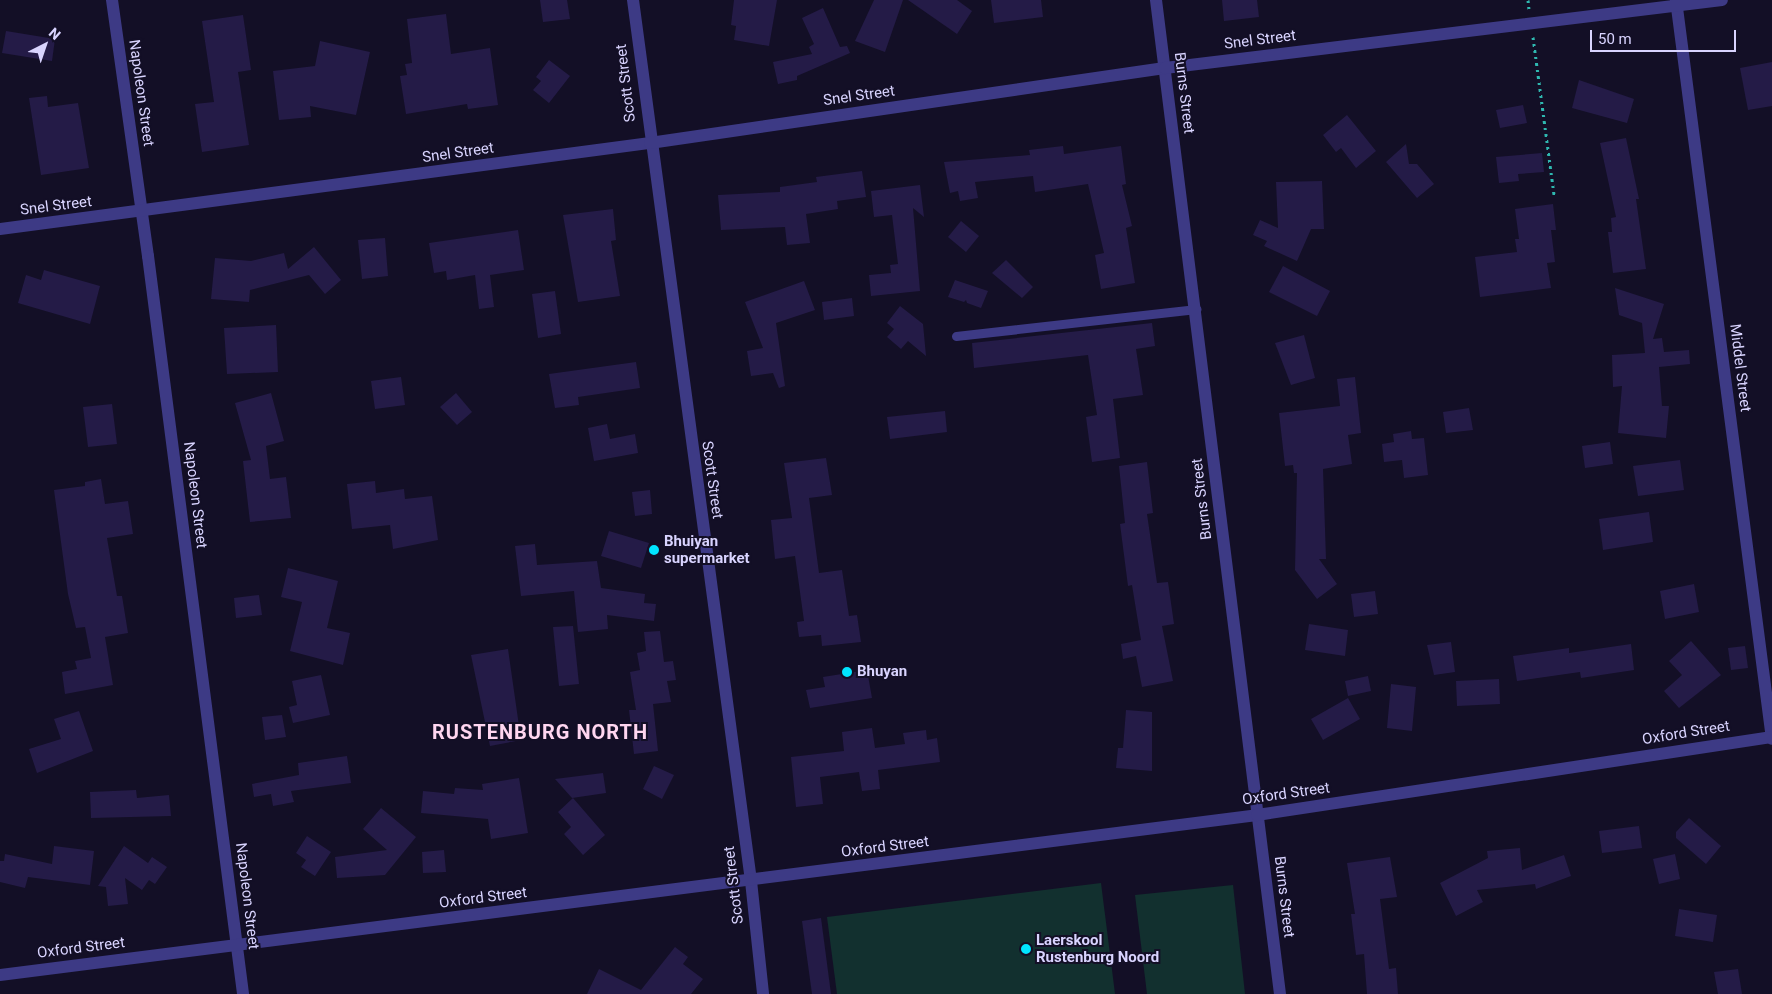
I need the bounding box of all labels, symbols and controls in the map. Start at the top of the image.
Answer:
north arrow [20,20,70,70]
scale bar [1592,20,1738,52]
text: N [46,24,64,43]
street label: Snel Street [1223,27,1297,53]
text: 50 m [1598,30,1632,48]
street label: Napoleon Street [125,38,157,148]
street label: Scott Street [612,43,640,123]
street label: Burns Street [1170,51,1198,135]
street label: Snel Street [822,82,896,110]
street label: Snel Street [421,139,495,167]
street label: Snel Street [19,193,93,219]
street label: Middel Street [1726,323,1754,413]
street label: Scott Street [698,440,726,520]
street label: Napoleon Street [180,441,210,549]
street label: Burns Street [1188,457,1216,541]
place label: Bhuiyan supermarket [664,532,750,567]
marker: Bhuiyan supermarket [648,544,660,556]
place label: Bhuyan [857,663,907,681]
marker: Bhuyan [841,666,853,678]
street label: Oxford Street [1641,717,1731,749]
district label: RUSTENBURG NORTH [430,720,650,744]
street label: Oxford Street [1241,779,1331,809]
street label: Oxford Street [840,833,930,861]
street label: Napoleon Street [232,842,262,950]
street label: Scott Street [720,845,748,925]
street label: Burns Street [1270,855,1298,939]
street label: Oxford Street [438,884,528,912]
place label: Laerskool Rustenburg Noord [1036,931,1159,966]
street label: Oxford Street [36,934,126,962]
marker: Laerskool Rustenburg Noord [1020,943,1032,955]

